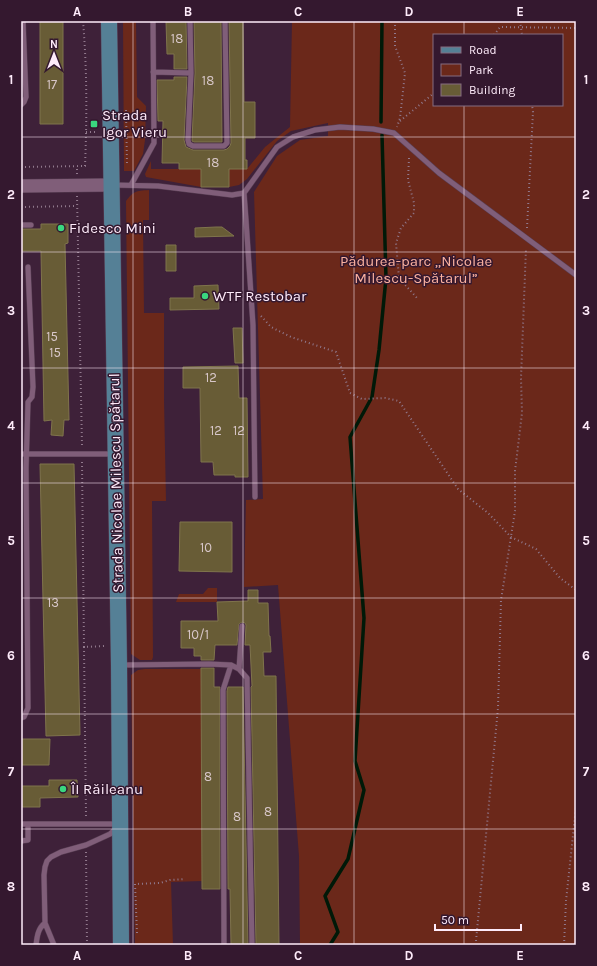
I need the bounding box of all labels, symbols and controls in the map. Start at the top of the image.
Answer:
text: A [73,4,81,19]
text: B [184,4,192,19]
text: C [294,4,302,19]
text: D [405,4,414,19]
text: E [516,4,524,19]
house number: 18 [171,31,183,46]
north arrow [34,34,74,74]
legend [433,34,563,106]
text: N [50,38,58,51]
text: Road [469,43,497,57]
text: Park [469,63,494,77]
text: 1 [9,72,13,87]
text: 1 [584,72,588,87]
house number: 18 [202,73,214,88]
house number: 17 [47,77,57,92]
text: Building [469,83,516,97]
place label: Strada Igor Vieru [102,106,167,141]
marker: Strada Igor Vieru [89,119,99,129]
house number: 18 [207,155,219,170]
text: 2 [7,187,15,202]
text: 2 [582,187,590,202]
place label: Fidesco Mini [69,219,156,237]
marker: Fidesco Mini [56,223,66,233]
park label: Pădurea-parc „Nicolae Milescu-Spătarul” [340,252,492,287]
place label: WTF Restobar [213,287,307,305]
marker: WTF Restobar [200,291,210,301]
text: 3 [7,303,15,318]
text: 3 [582,303,590,318]
house number: 15 [46,329,58,344]
house number: 15 [49,345,61,360]
house number: 12 [205,370,217,385]
street label: Strada Nicolae Milescu Spătarul [105,373,127,593]
text: 4 [7,418,15,433]
text: 4 [582,418,590,433]
house number: 12 [210,423,222,438]
house number: 12 [233,423,245,438]
text: 5 [7,533,15,548]
text: 5 [582,533,590,548]
house number: 10 [200,540,212,555]
house number: 13 [47,595,59,610]
house number: 10/1 [187,627,209,642]
text: 6 [7,648,15,663]
text: 6 [582,648,590,663]
text: 7 [8,764,15,779]
text: 7 [583,764,590,779]
house number: 8 [204,769,212,784]
place label: ÎI Răileanu [70,780,143,798]
marker: ÎI Răileanu [58,784,68,794]
house number: 8 [264,804,272,819]
house number: 8 [233,809,241,824]
text: 8 [7,879,15,894]
text: 8 [582,879,590,894]
scale bar [435,906,521,932]
text: 50 m [441,913,469,927]
text: A [73,948,81,963]
text: B [184,948,192,963]
text: C [294,948,302,963]
text: D [405,948,414,963]
text: E [516,948,524,963]

